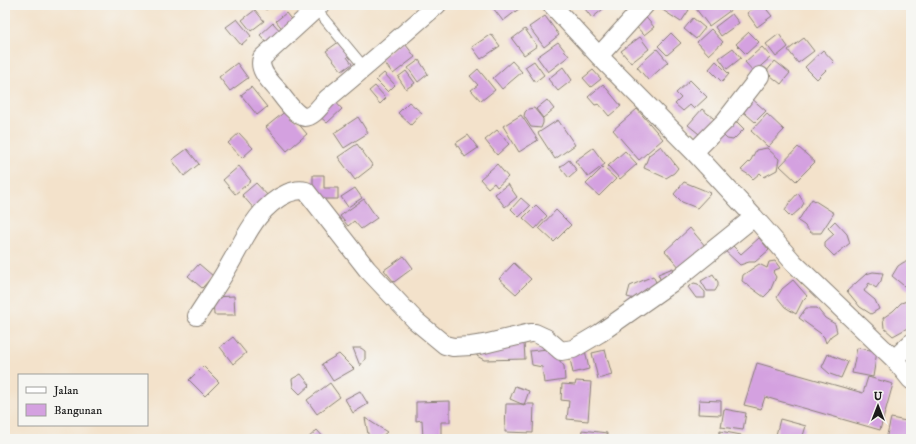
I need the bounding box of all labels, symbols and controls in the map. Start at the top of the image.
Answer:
legend [18,374,148,426]
text: Jalan [53,383,79,398]
north arrow [858,386,898,426]
text: U [874,390,883,404]
text: Bangunan [54,403,103,418]

